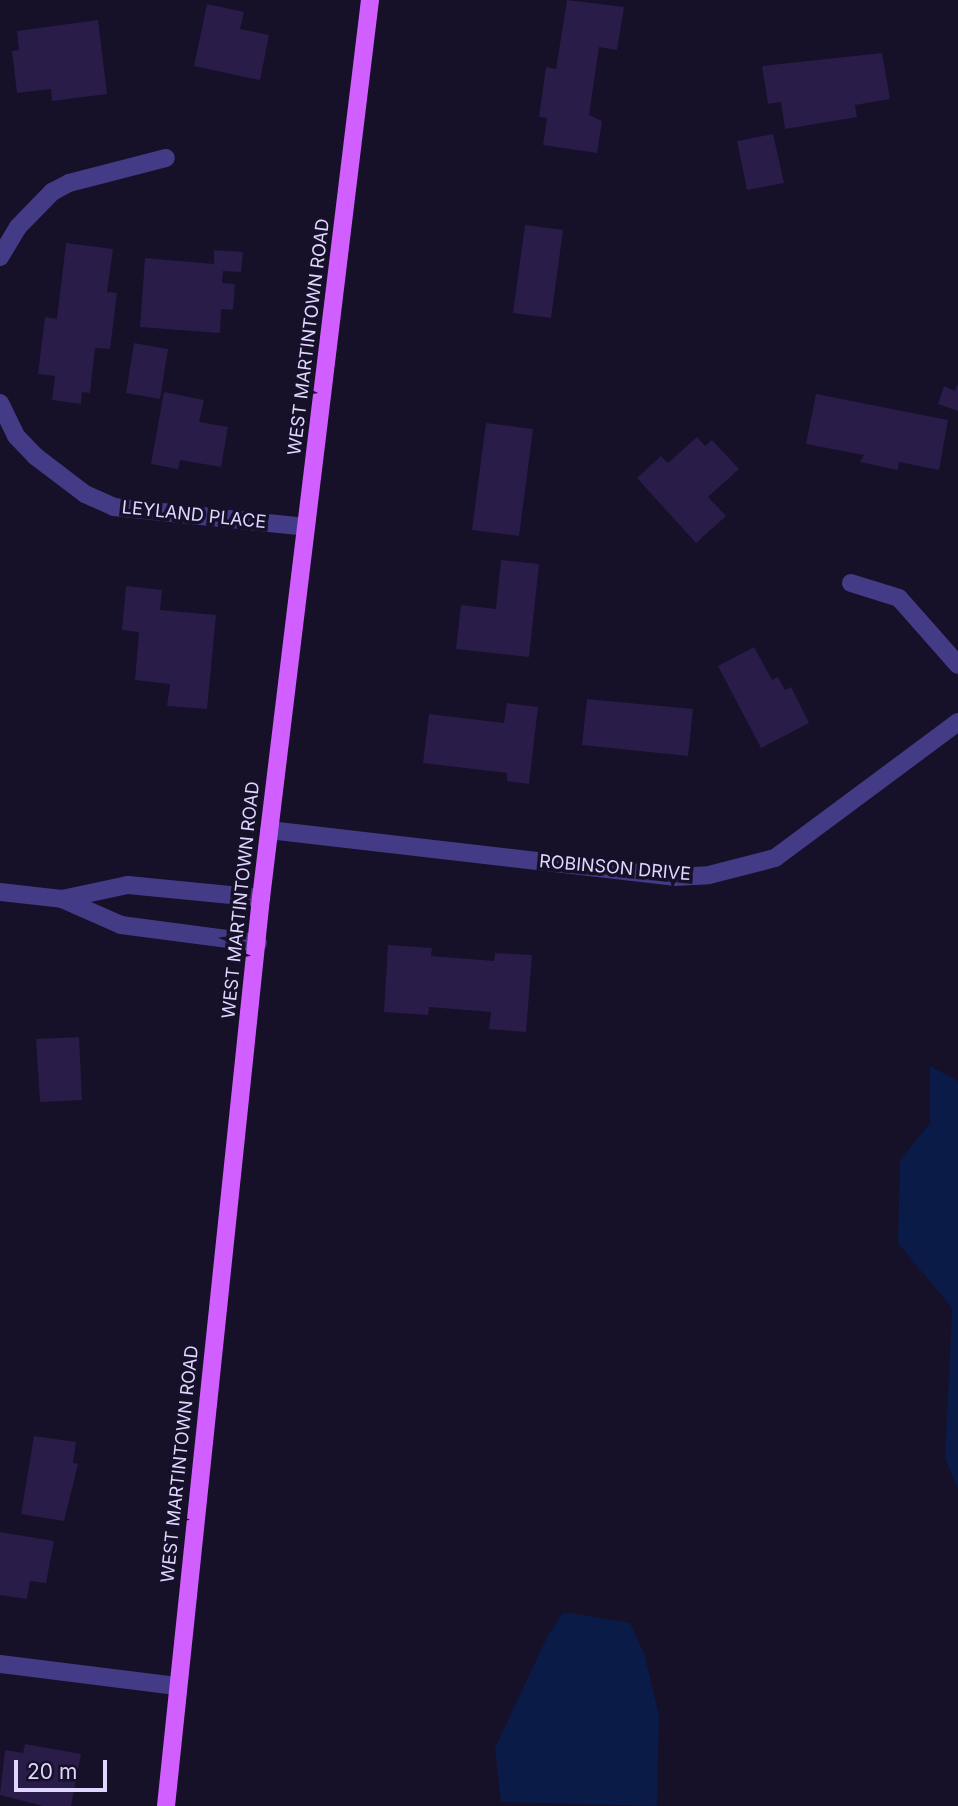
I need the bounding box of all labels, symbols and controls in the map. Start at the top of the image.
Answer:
street label: WEST MARTINTOWN ROAD [284,217,334,457]
street label: LEYLAND PLACE [121,497,267,533]
street label: WEST MARTINTOWN ROAD [218,780,264,1020]
street label: ROBINSON DRIVE [538,851,692,885]
street label: WEST MARTINTOWN ROAD [157,1344,203,1584]
scale bar [18,1746,110,1790]
text: 20 m [27,1759,77,1784]

